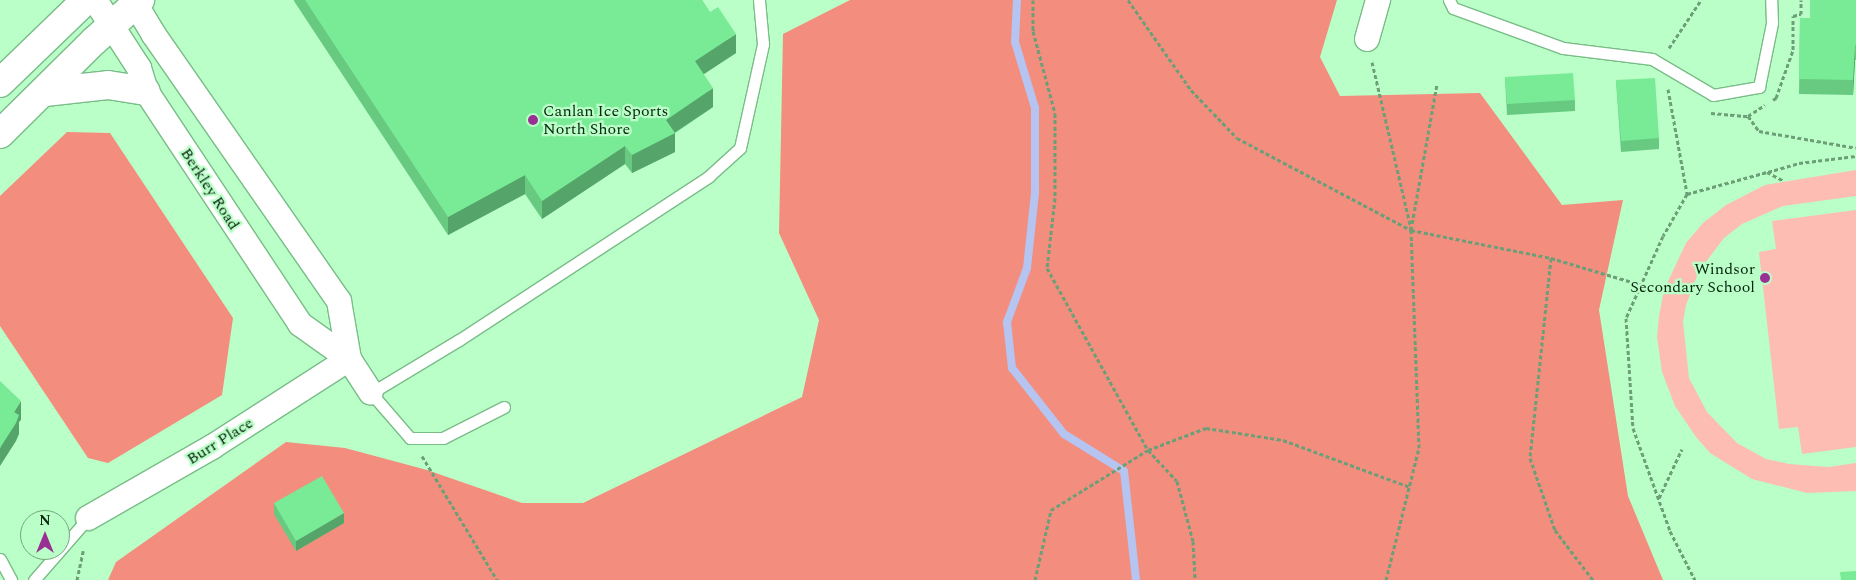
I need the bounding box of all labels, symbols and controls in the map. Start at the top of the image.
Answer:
place label: Canlan Ice Sports North Shore [543,101,668,139]
marker: Canlan Ice Sports North Shore [527,114,539,126]
street label: Berkley Road [176,144,244,234]
place label: Windsor Secondary School [1630,259,1755,297]
marker: Windsor Secondary School [1759,272,1771,284]
street label: Burr Place [183,413,257,469]
north arrow [20,510,70,560]
text: N [39,510,51,531]

